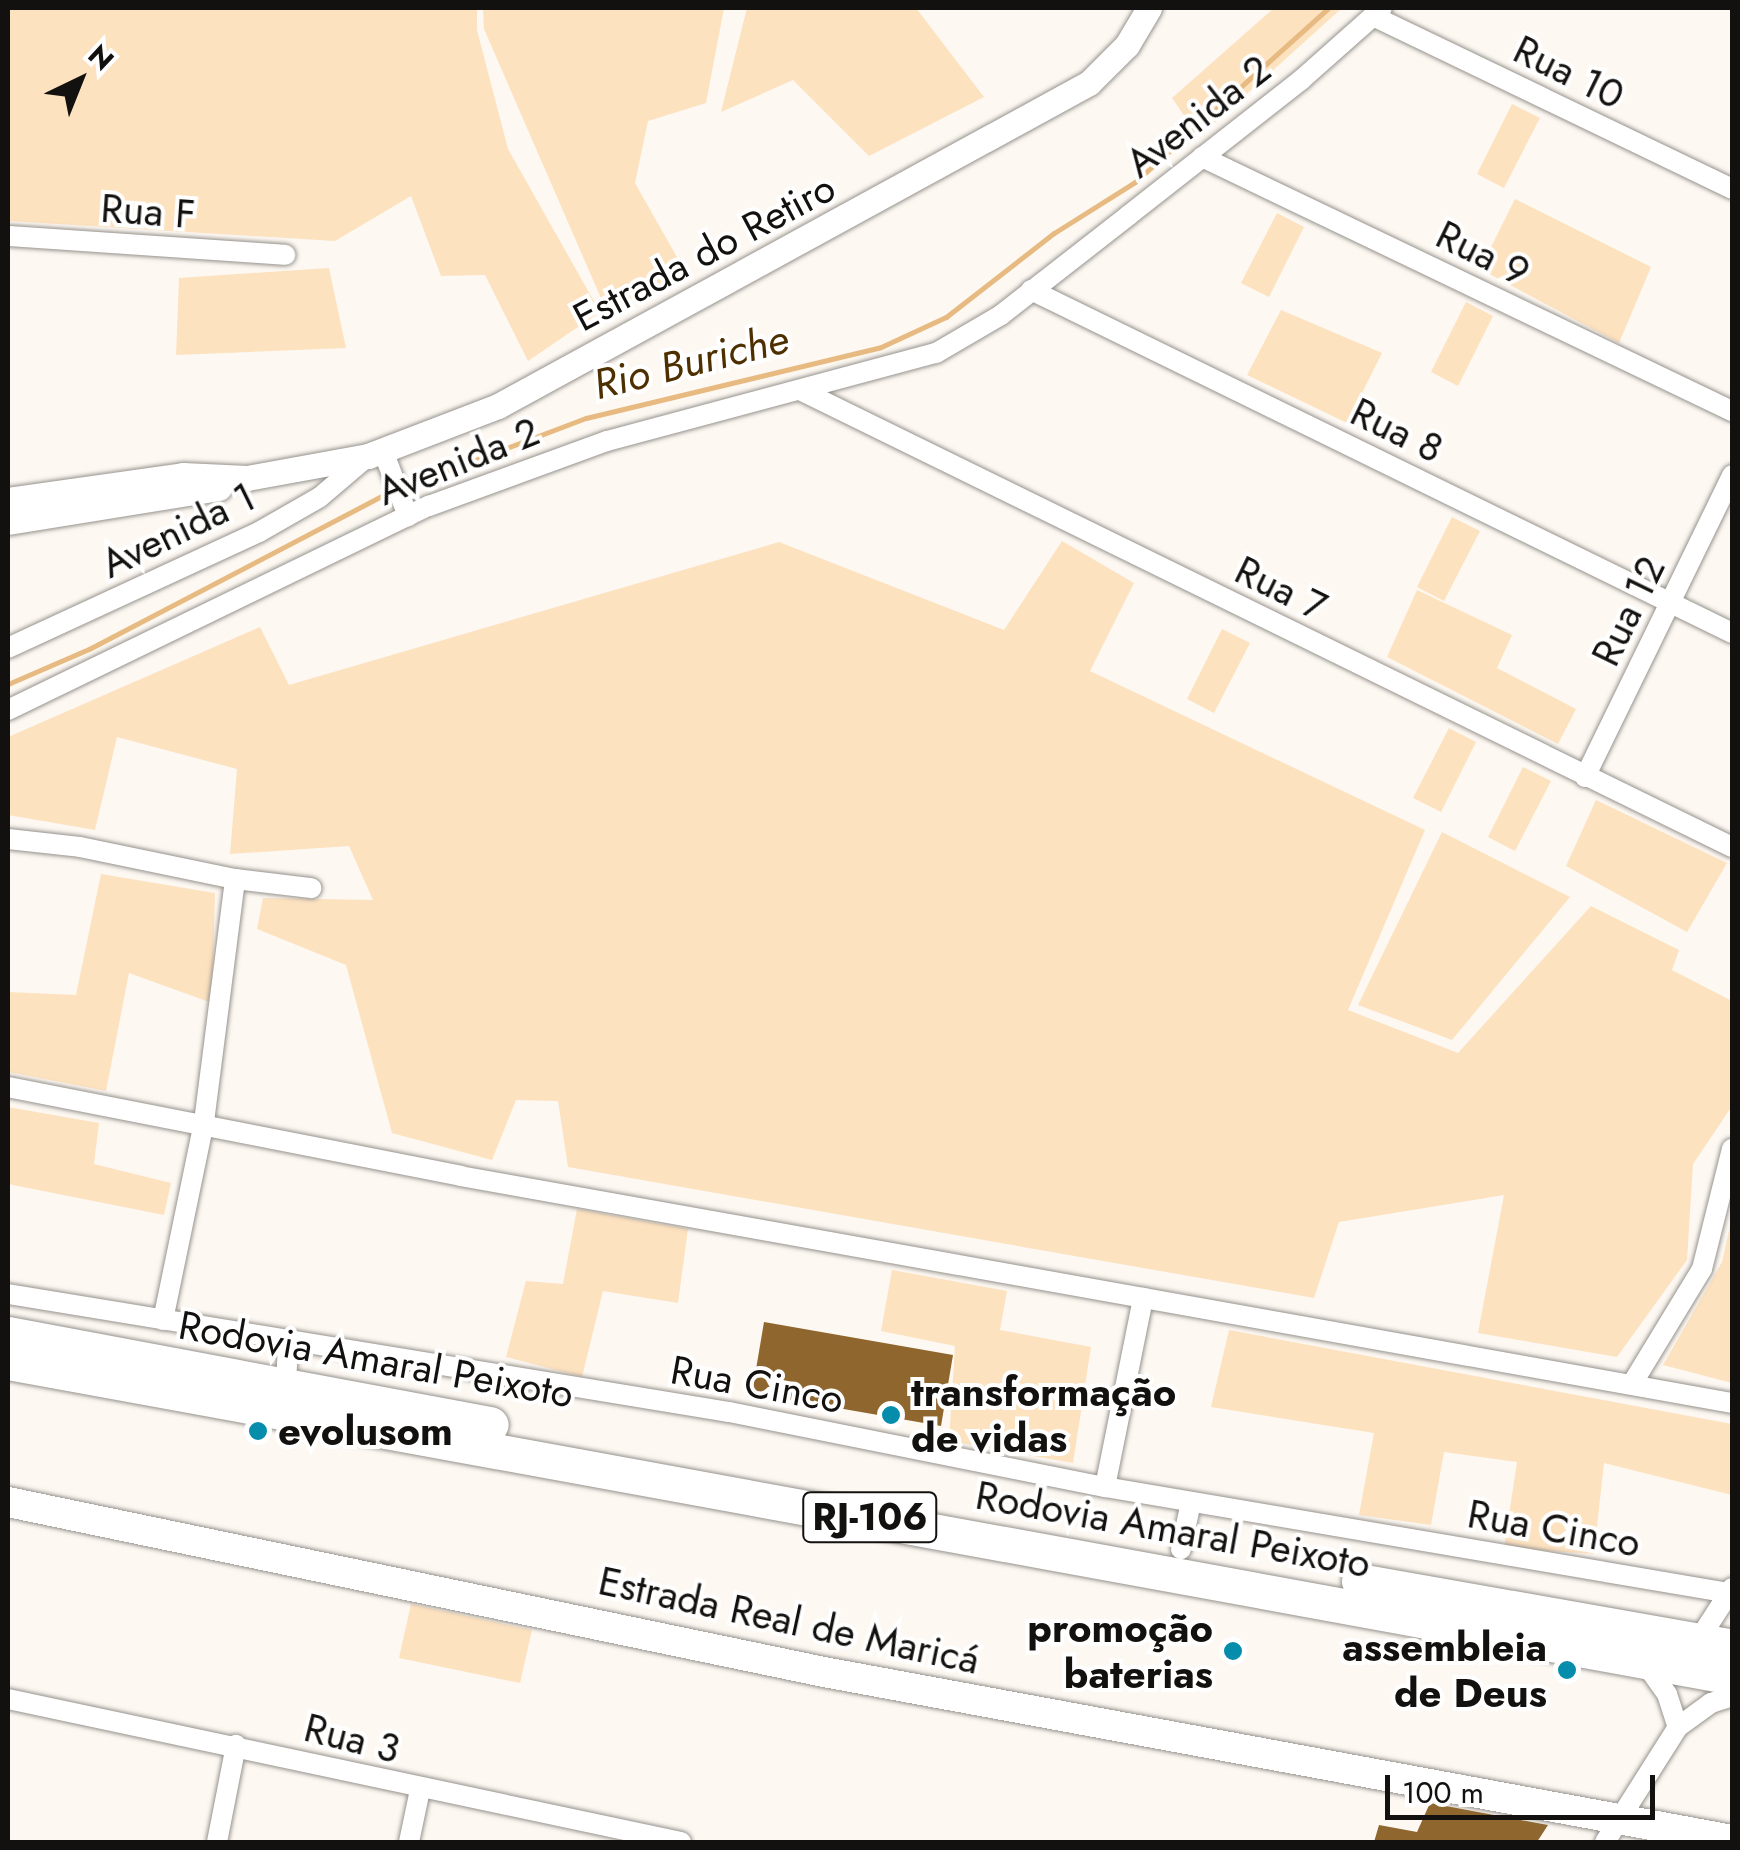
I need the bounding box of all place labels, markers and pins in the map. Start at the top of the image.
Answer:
place label: transformação de vidas [911,1368,1176,1462]
marker: transformação de vidas [880,1404,902,1426]
place label: evolusom [278,1407,453,1455]
marker: evolusom [247,1420,269,1442]
place label: promoção baterias [1027,1604,1213,1698]
place label: assembleia de Deus [1342,1623,1547,1717]
marker: promoção baterias [1222,1640,1244,1662]
marker: assembleia de Deus [1556,1659,1578,1681]

